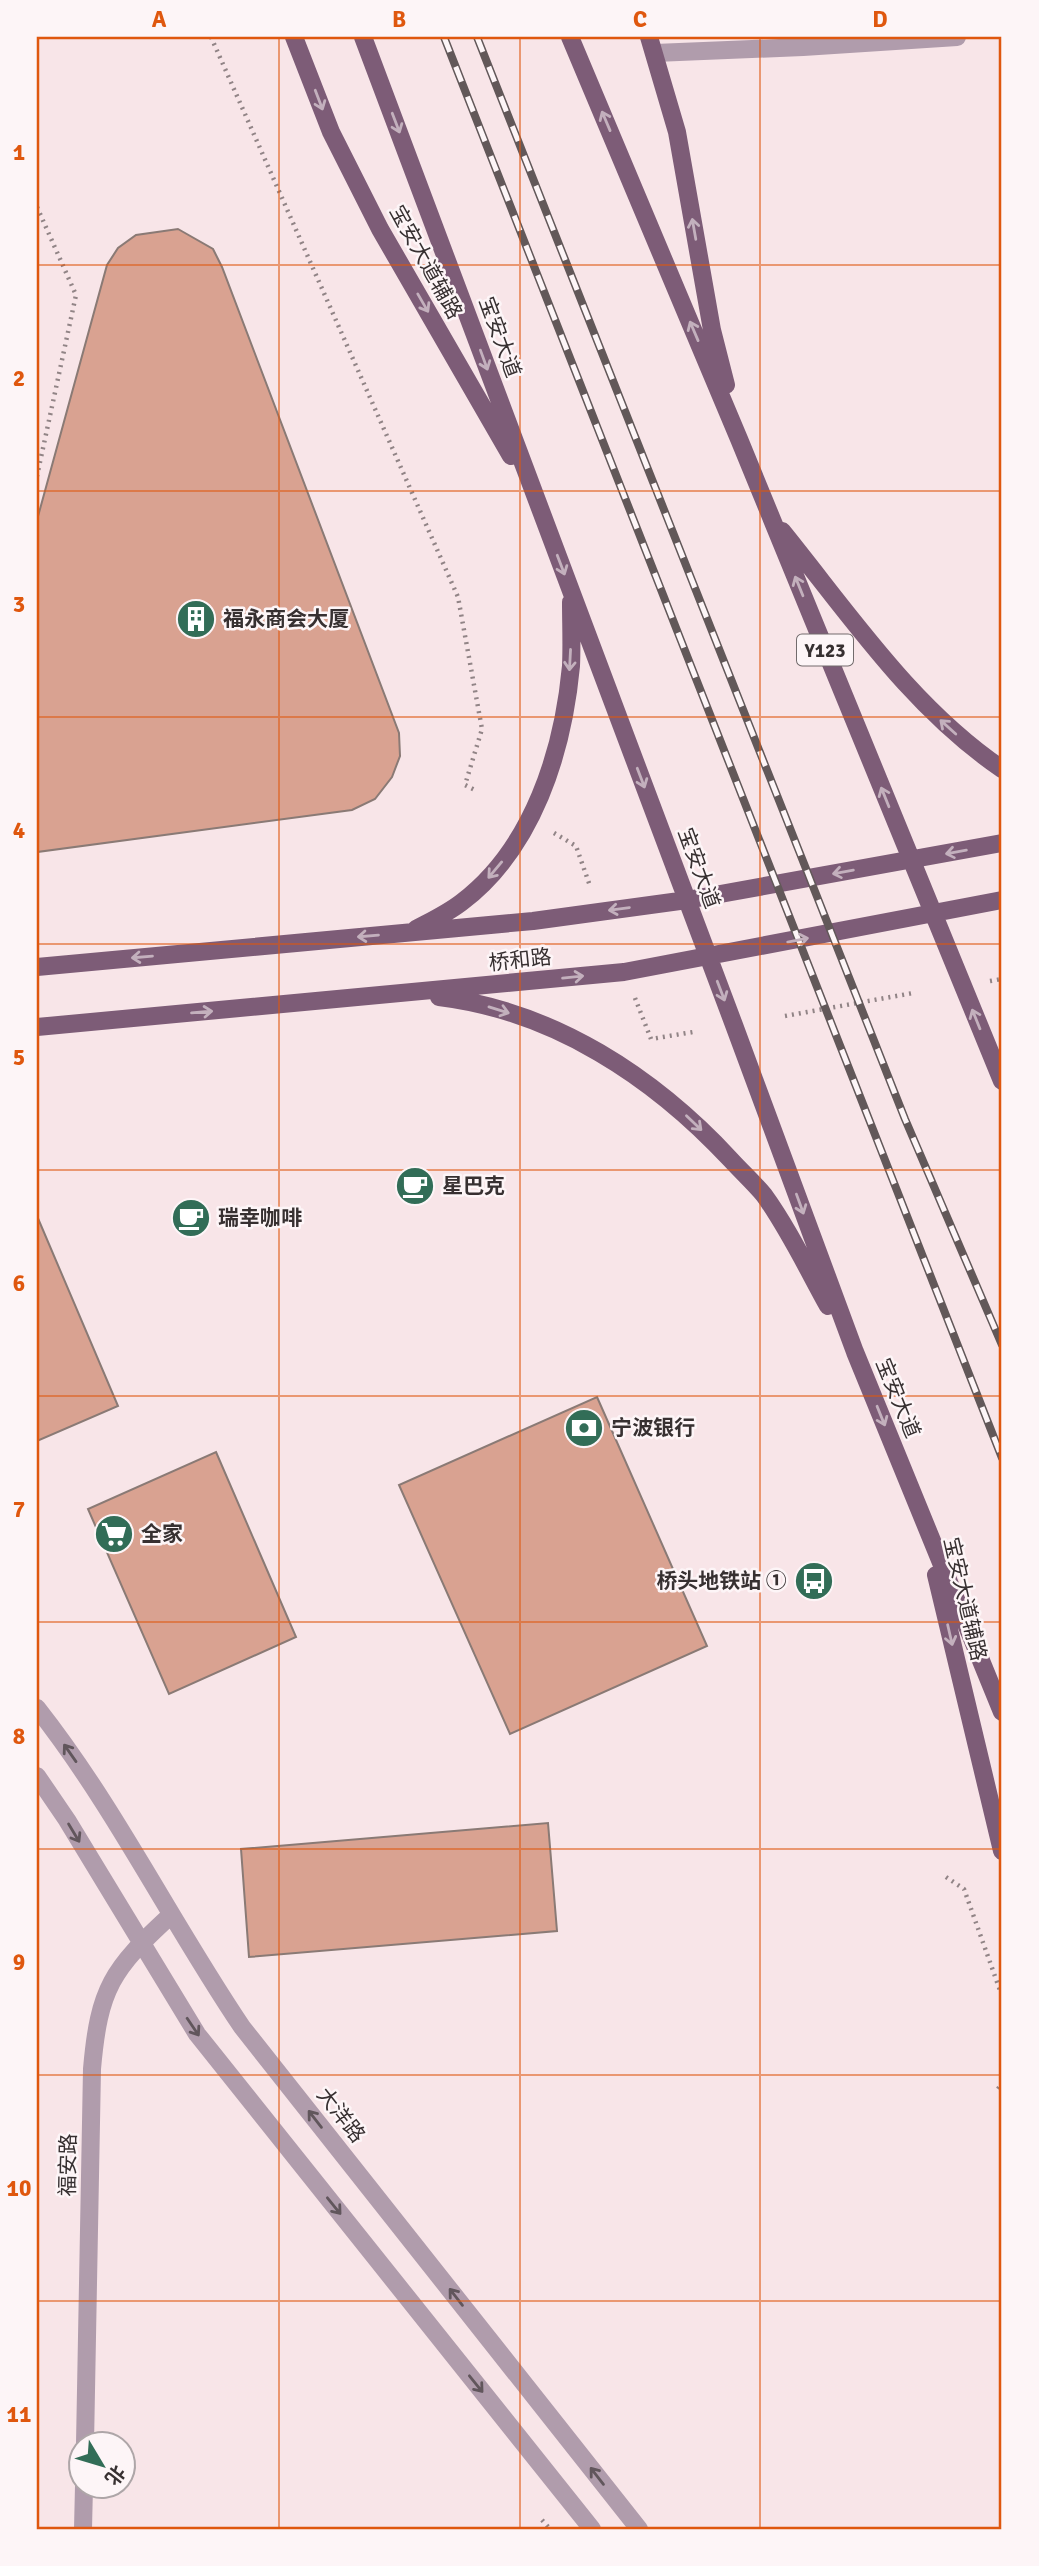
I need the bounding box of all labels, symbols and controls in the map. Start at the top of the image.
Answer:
text: A [152,5,167,34]
text: B [392,5,406,34]
text: C [633,5,647,34]
text: D [872,5,888,34]
one-way arrow [313,89,326,111]
one-way arrow [599,111,612,133]
one-way arrow [391,112,403,134]
text: 1 [13,138,25,167]
street label: 宝安大道辅路 [384,201,468,323]
one-way arrow [687,218,700,241]
one-way arrow [416,292,430,312]
street label: 宝安大道 [473,293,527,381]
one-way arrow [687,321,700,343]
one-way arrow [479,348,491,370]
text: 2 [13,364,25,393]
one-way arrow [556,554,568,576]
one-way arrow [792,576,805,598]
text: 3 [13,590,25,619]
building icon: 福永商会大厦 [175,598,217,640]
place label: 福永商会大厦 [223,606,349,632]
road number: Y123 [797,635,853,666]
one-way arrow [564,648,577,671]
one-way arrow [940,719,958,735]
one-way arrow [636,767,649,789]
one-way arrow [877,787,890,809]
text: 4 [13,816,25,845]
street label: 宝安大道 [672,824,726,912]
one-way arrow [945,846,968,859]
one-way arrow [487,861,503,879]
one-way arrow [832,866,855,880]
one-way arrow [608,903,631,916]
one-way arrow [357,930,380,943]
one-way arrow [786,933,808,947]
street label: 桥和路 [487,944,553,976]
one-way arrow [131,951,154,964]
one-way arrow [561,970,584,983]
one-way arrow [716,980,729,1001]
one-way arrow [488,1004,510,1017]
one-way arrow [191,1005,213,1018]
one-way arrow [968,1008,981,1030]
text: 5 [13,1043,25,1072]
one-way arrow [685,1114,702,1131]
cafe icon: 星巴克 [394,1165,436,1207]
place label: 星巴克 [442,1173,505,1199]
one-way arrow [795,1193,807,1215]
cafe icon: 瑞幸咖啡 [170,1197,212,1239]
place label: 瑞幸咖啡 [218,1205,302,1231]
text: 6 [13,1269,25,1298]
street label: 宝安大道 [870,1354,926,1442]
one-way arrow [875,1404,888,1426]
bank icon: 宁波银行 [563,1407,605,1449]
place label: 宁波银行 [611,1415,695,1441]
text: 7 [13,1495,25,1524]
supermarket icon: 全家 [93,1513,135,1555]
place label: 全家 [141,1521,183,1547]
street label: 宝安大道辅路 [938,1535,992,1663]
bus stop icon: 桥头地铁站 ① [793,1560,835,1602]
place label: 桥头地铁站 ① [656,1568,787,1594]
one-way arrow [944,1623,957,1646]
text: 8 [13,1722,25,1751]
one-way arrow [63,1743,77,1763]
one-way arrow [67,1823,81,1843]
text: 9 [13,1948,25,1977]
one-way arrow [186,2017,200,2036]
street label: 大洋路 [311,2082,371,2148]
one-way arrow [307,2110,322,2128]
street label: 福安路 [54,2133,82,2197]
text: 10 [7,2174,31,2203]
one-way arrow [326,2196,342,2214]
one-way arrow [448,2289,463,2307]
one-way arrow [468,2374,483,2392]
text: 11 [7,2400,31,2429]
north arrow [66,2430,136,2500]
text: 北 [99,2460,130,2490]
one-way arrow [589,2467,604,2485]

